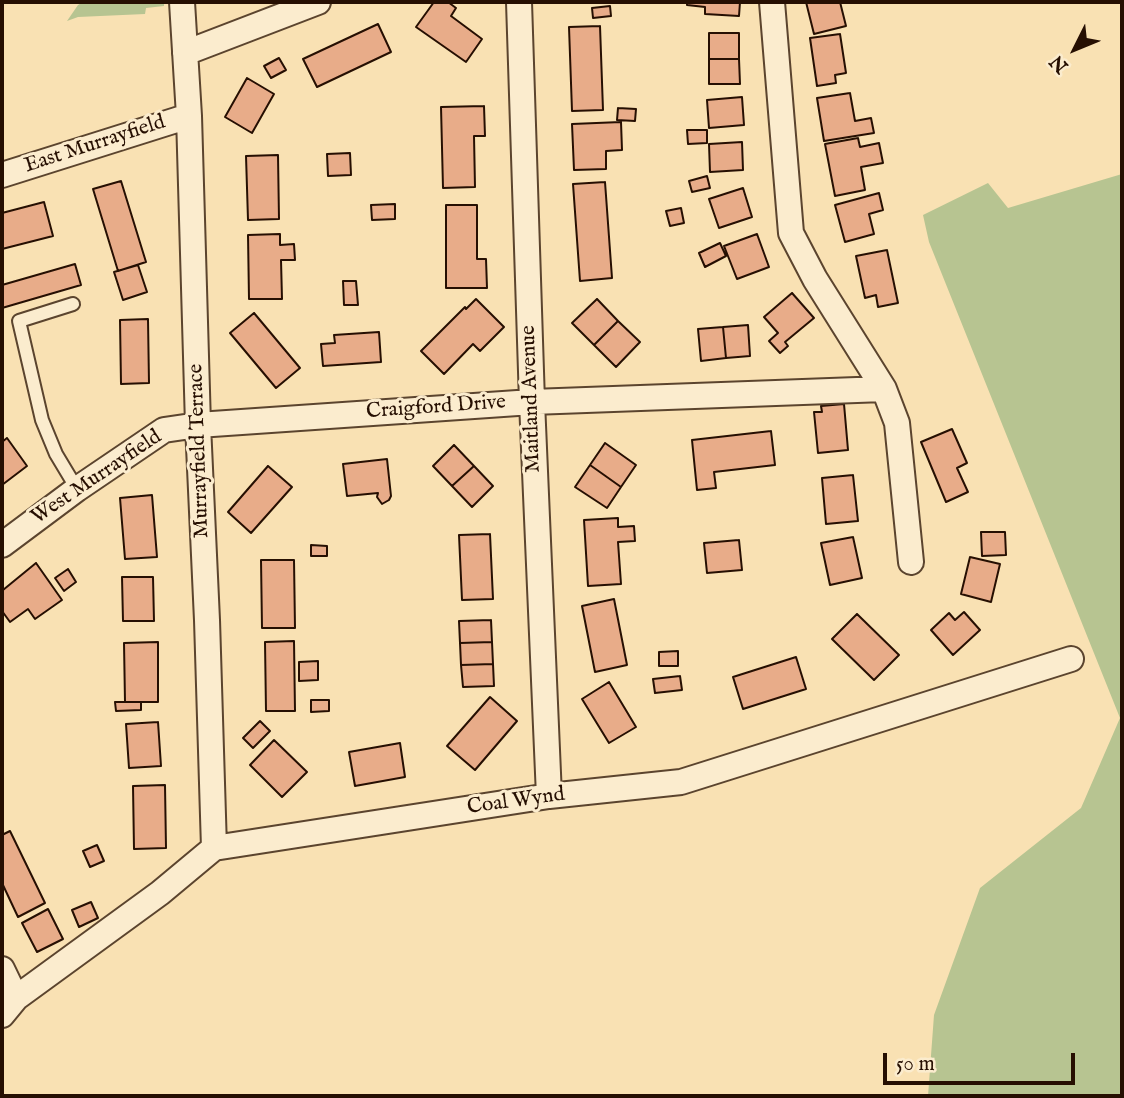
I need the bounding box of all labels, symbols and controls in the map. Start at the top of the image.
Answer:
north arrow [1040,14,1110,84]
text: N [1045,49,1074,78]
street label: East Murrayfield [21,110,169,180]
street label: Maitland Avenue [517,325,547,473]
street label: Murrayfield Terrace [184,363,216,539]
street label: Craigford Drive [365,391,507,425]
street label: West Murrayfield [27,425,167,531]
street label: Coal Wynd [466,783,566,821]
scale bar [886,1038,1078,1082]
text: 50 m [896,1051,935,1078]

